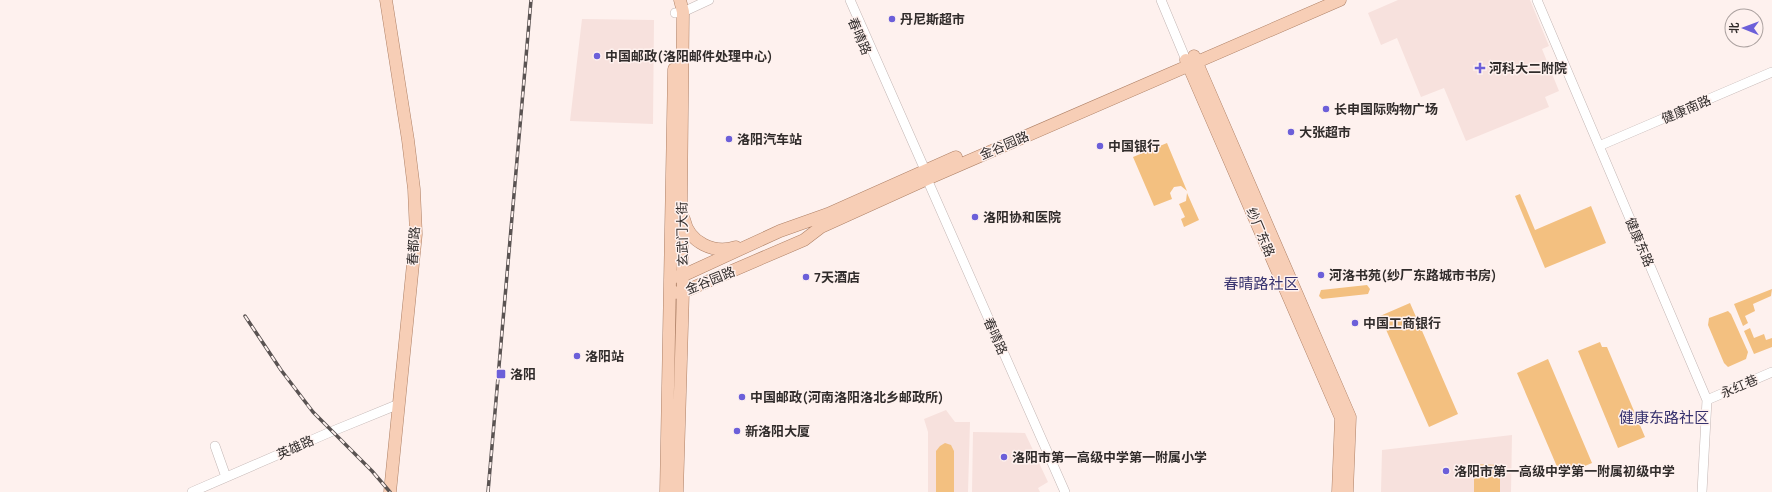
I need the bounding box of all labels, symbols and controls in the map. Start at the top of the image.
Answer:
north arrow [1724,8,1764,48]
place label: 丹尼斯超市 [900,10,965,28]
marker: 丹尼斯超市 [887,14,897,24]
street label: 春晴路 [844,15,876,57]
text: 北 [1726,22,1741,33]
place label: 中国邮政(洛阳邮件处理中心) [605,47,773,65]
marker: 中国邮政(洛阳邮件处理中心) [592,51,602,61]
place label: 河科大二附院 [1489,59,1567,77]
marker: 河科大二附院 [1474,62,1486,74]
street label: 健康南路 [1659,91,1713,127]
place label: 长申国际购物广场 [1334,100,1438,118]
marker: 长申国际购物广场 [1321,104,1331,114]
place label: 大张超市 [1299,123,1351,141]
street label: 金谷园路 [977,127,1031,163]
marker: 大张超市 [1286,127,1296,137]
place label: 洛阳汽车站 [737,130,802,148]
marker: 洛阳汽车站 [724,134,734,144]
place label: 中国银行 [1108,137,1160,155]
marker: 中国银行 [1095,141,1105,151]
street label: 玄武门大街 [672,201,692,267]
street label: 纱厂东路 [1243,205,1279,259]
place label: 洛阳协和医院 [983,208,1061,226]
marker: 洛阳协和医院 [970,212,980,222]
street label: 健康东路 [1622,215,1658,269]
street label: 春都路 [403,226,423,266]
street label: 金谷园路 [683,262,737,298]
place label: 河洛书苑(纱厂东路城市书房) [1329,266,1497,284]
place label: 7天酒店 [814,268,860,286]
marker: 河洛书苑(纱厂东路城市书房) [1316,270,1326,280]
marker: 7天酒店 [801,272,811,282]
district label: 春晴路社区 [1223,273,1299,294]
place label: 中国工商银行 [1363,314,1441,332]
street label: 春晴路 [980,315,1012,357]
marker: 中国工商银行 [1350,318,1360,328]
place label: 洛阳站 [585,347,624,365]
marker: 洛阳站 [572,351,582,361]
place label: 洛阳 [510,365,536,383]
marker: 洛阳 [495,368,507,380]
street label: 永红巷 [1718,370,1760,402]
place label: 中国邮政(河南洛阳洛北乡邮政所) [750,388,944,406]
marker: 中国邮政(河南洛阳洛北乡邮政所) [737,392,747,402]
district label: 健康东路社区 [1619,407,1709,428]
place label: 新洛阳大厦 [745,422,810,440]
marker: 新洛阳大厦 [732,426,742,436]
street label: 英雄路 [274,431,316,463]
place label: 洛阳市第一高级中学第一附属小学 [1012,448,1207,466]
marker: 洛阳市第一高级中学第一附属小学 [999,452,1009,462]
place label: 洛阳市第一高级中学第一附属初级中学 [1454,462,1675,480]
marker: 洛阳市第一高级中学第一附属初级中学 [1441,466,1451,476]

